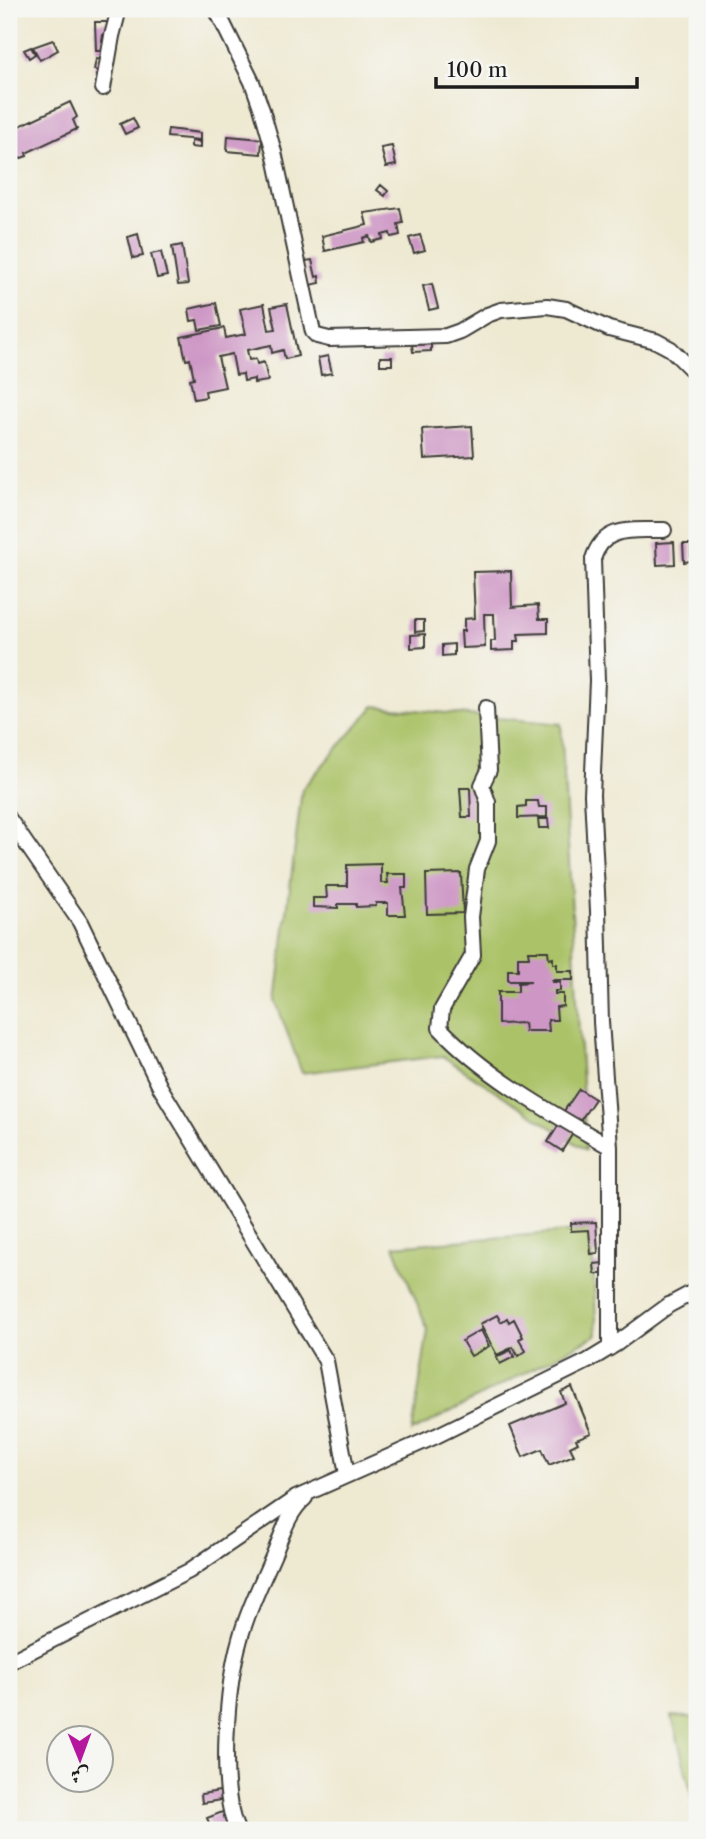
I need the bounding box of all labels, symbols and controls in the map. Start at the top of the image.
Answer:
scale bar [436,46,638,90]
text: 100 m [447,57,508,82]
north arrow [46,1724,116,1794]
text: ش [71,1764,90,1787]

